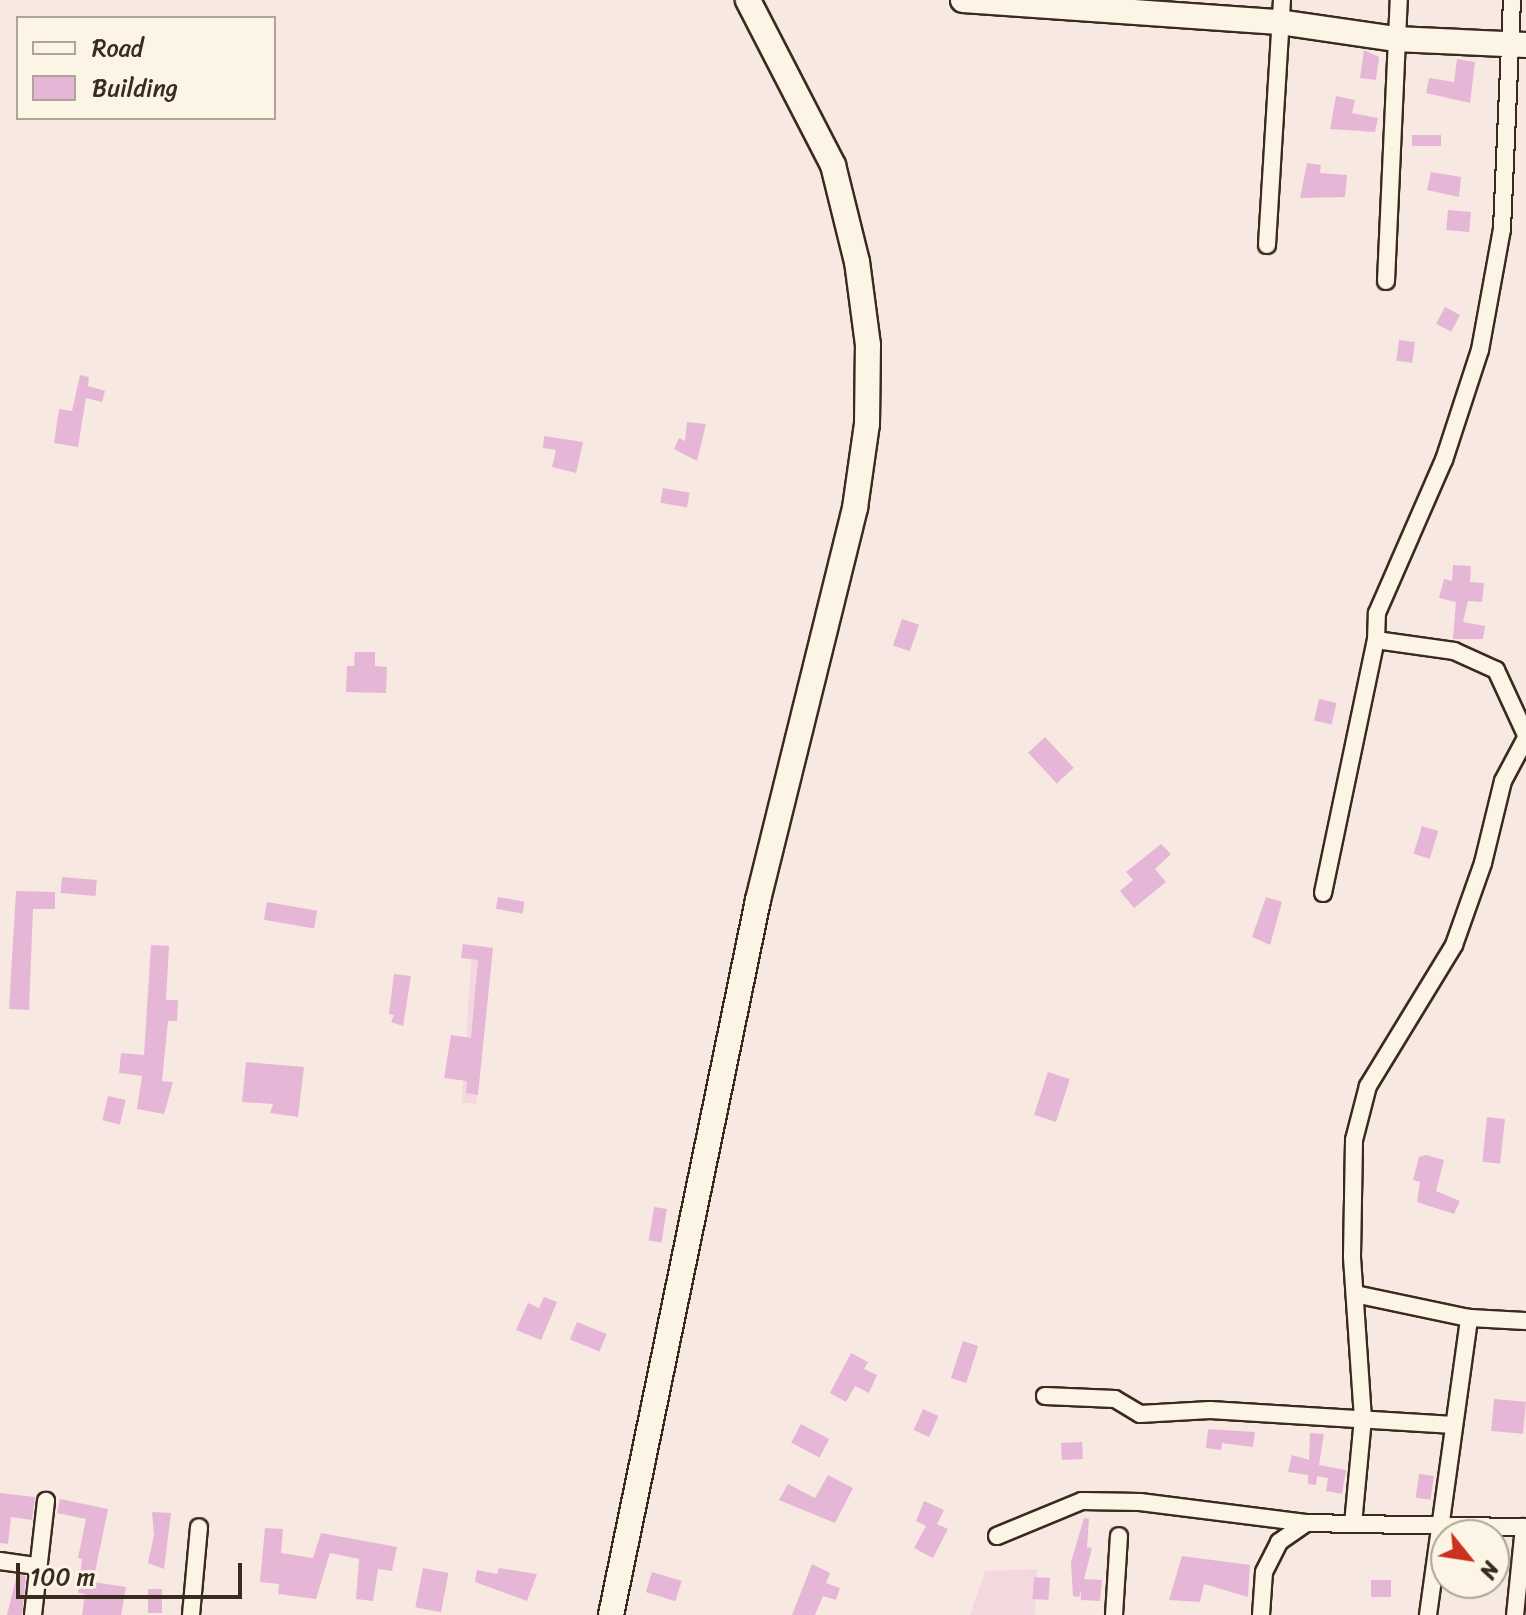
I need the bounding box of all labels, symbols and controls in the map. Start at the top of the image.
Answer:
legend [16,16,276,120]
text: Road [92,27,143,69]
text: Building [92,67,178,109]
north arrow [1430,1519,1510,1599]
scale bar [20,1547,246,1597]
text: N [1469,1554,1510,1587]
text: 100 m [30,1556,95,1598]

